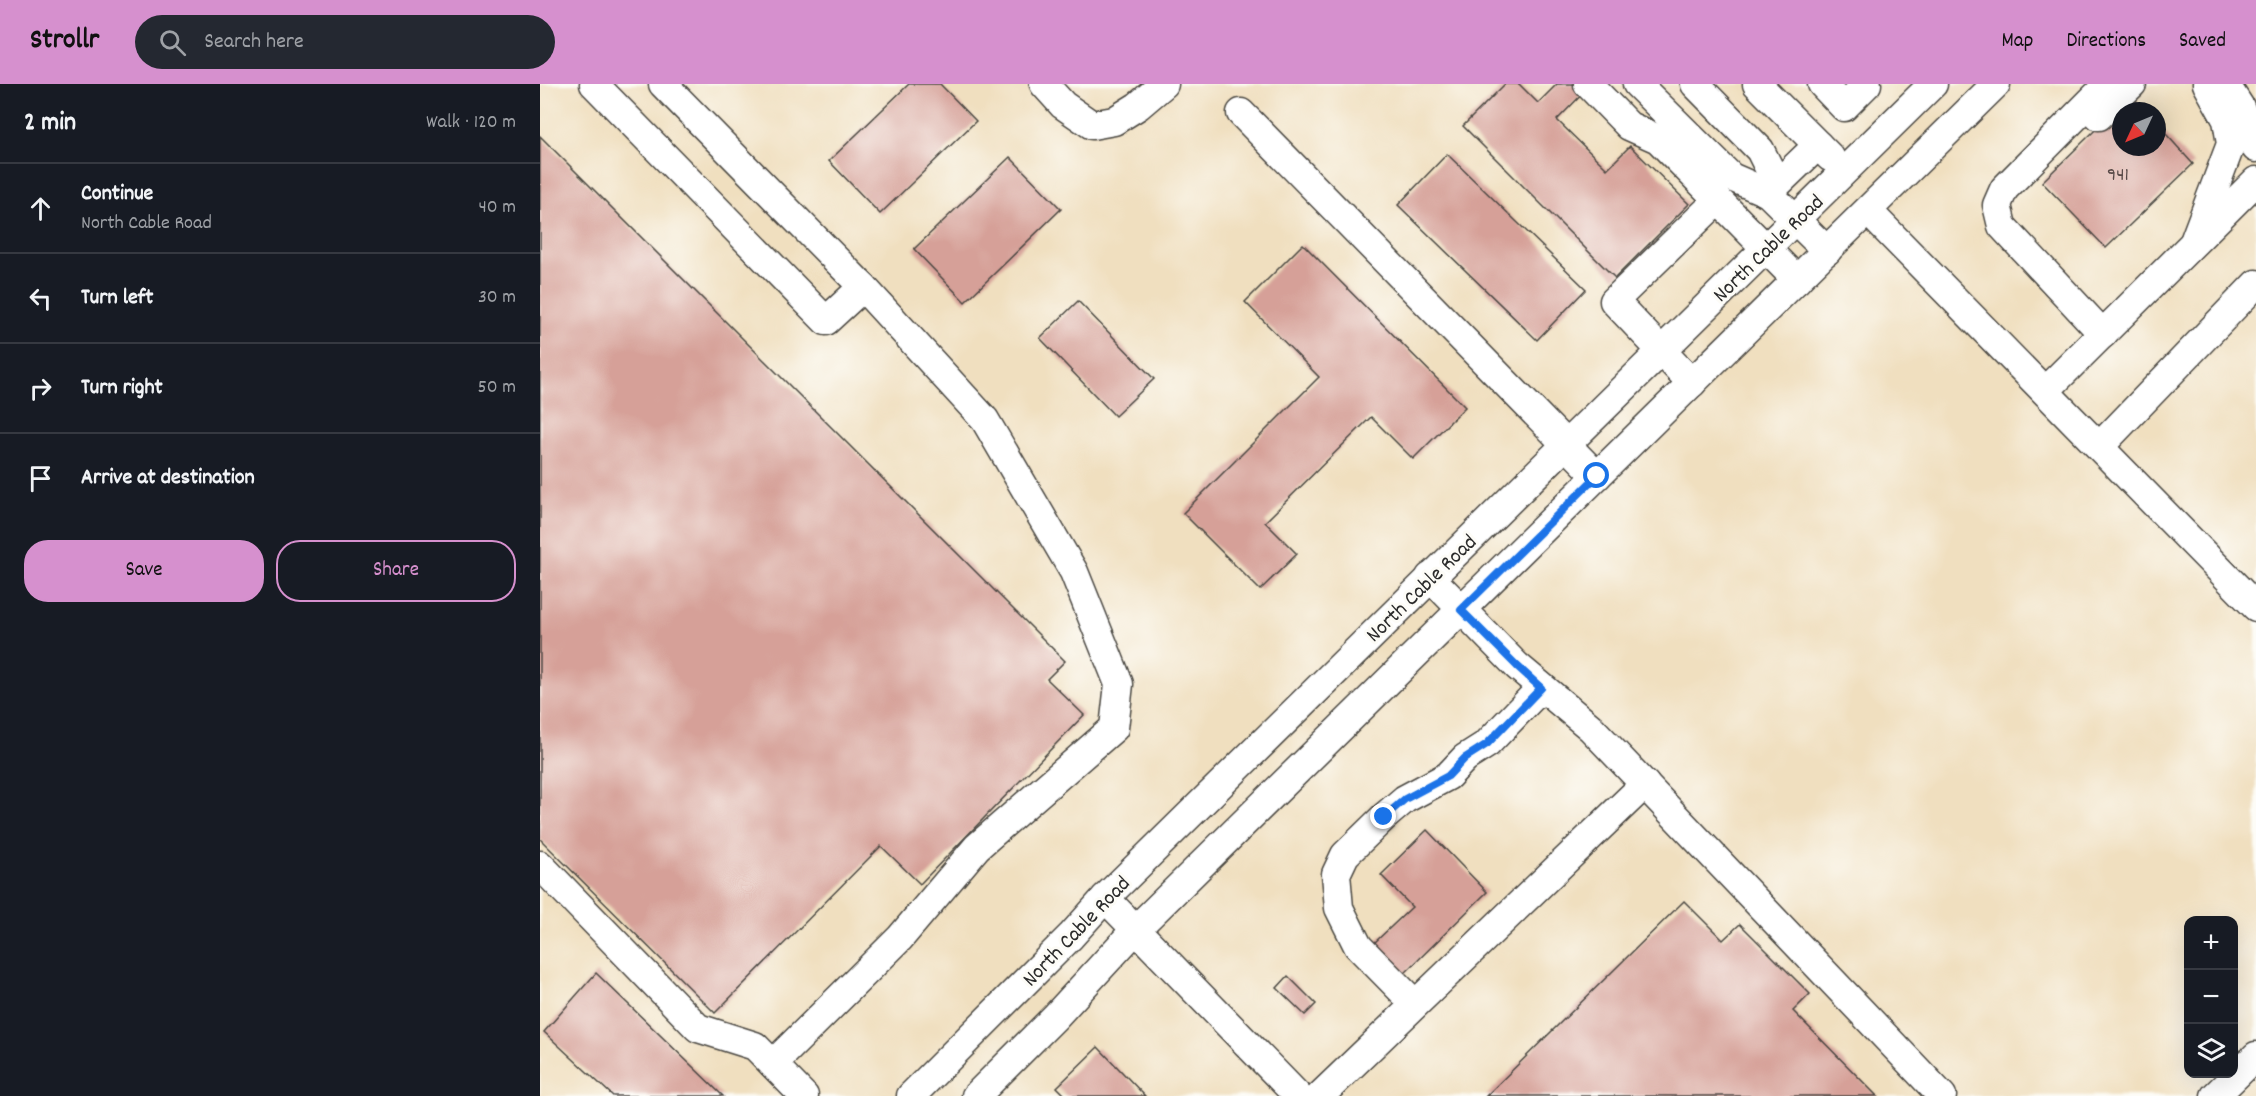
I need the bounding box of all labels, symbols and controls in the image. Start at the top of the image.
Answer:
search box [135,15,555,69]
text: Strollr [30,22,99,62]
icon: search [156,26,189,59]
text: Search here [204,27,304,58]
text: Map [2002,27,2033,57]
text: Directions [2066,27,2146,57]
text: Saved [2179,27,2226,57]
north arrow [2112,102,2166,156]
text: 2 min [24,105,76,142]
text: Walk · 120 m [426,109,516,137]
house number: 941 [2107,162,2129,190]
text: Continue [81,179,153,210]
street label: North Cable Road [1707,188,1832,311]
icon: ahead [24,192,57,225]
text: 40 m [478,194,516,222]
text: North Cable Road [81,210,212,238]
icon: left [24,282,57,315]
text: Turn left [81,283,153,314]
text: 30 m [478,284,516,312]
icon: right [24,372,57,405]
text: Turn right [81,373,163,404]
text: 50 m [478,374,516,402]
icon: arrive [24,462,57,495]
route start [1583,462,1609,488]
text: Arrive at destination [81,463,255,494]
street label: North Cable Road [1360,528,1485,651]
button: Save [24,540,264,602]
button: Share [276,540,516,602]
route end [1370,803,1396,829]
street label: North Cable Road [1016,870,1139,995]
map controls [2184,916,2238,1078]
button: + [2184,916,2238,970]
button: − [2184,970,2238,1024]
button: layers [2184,1024,2238,1078]

